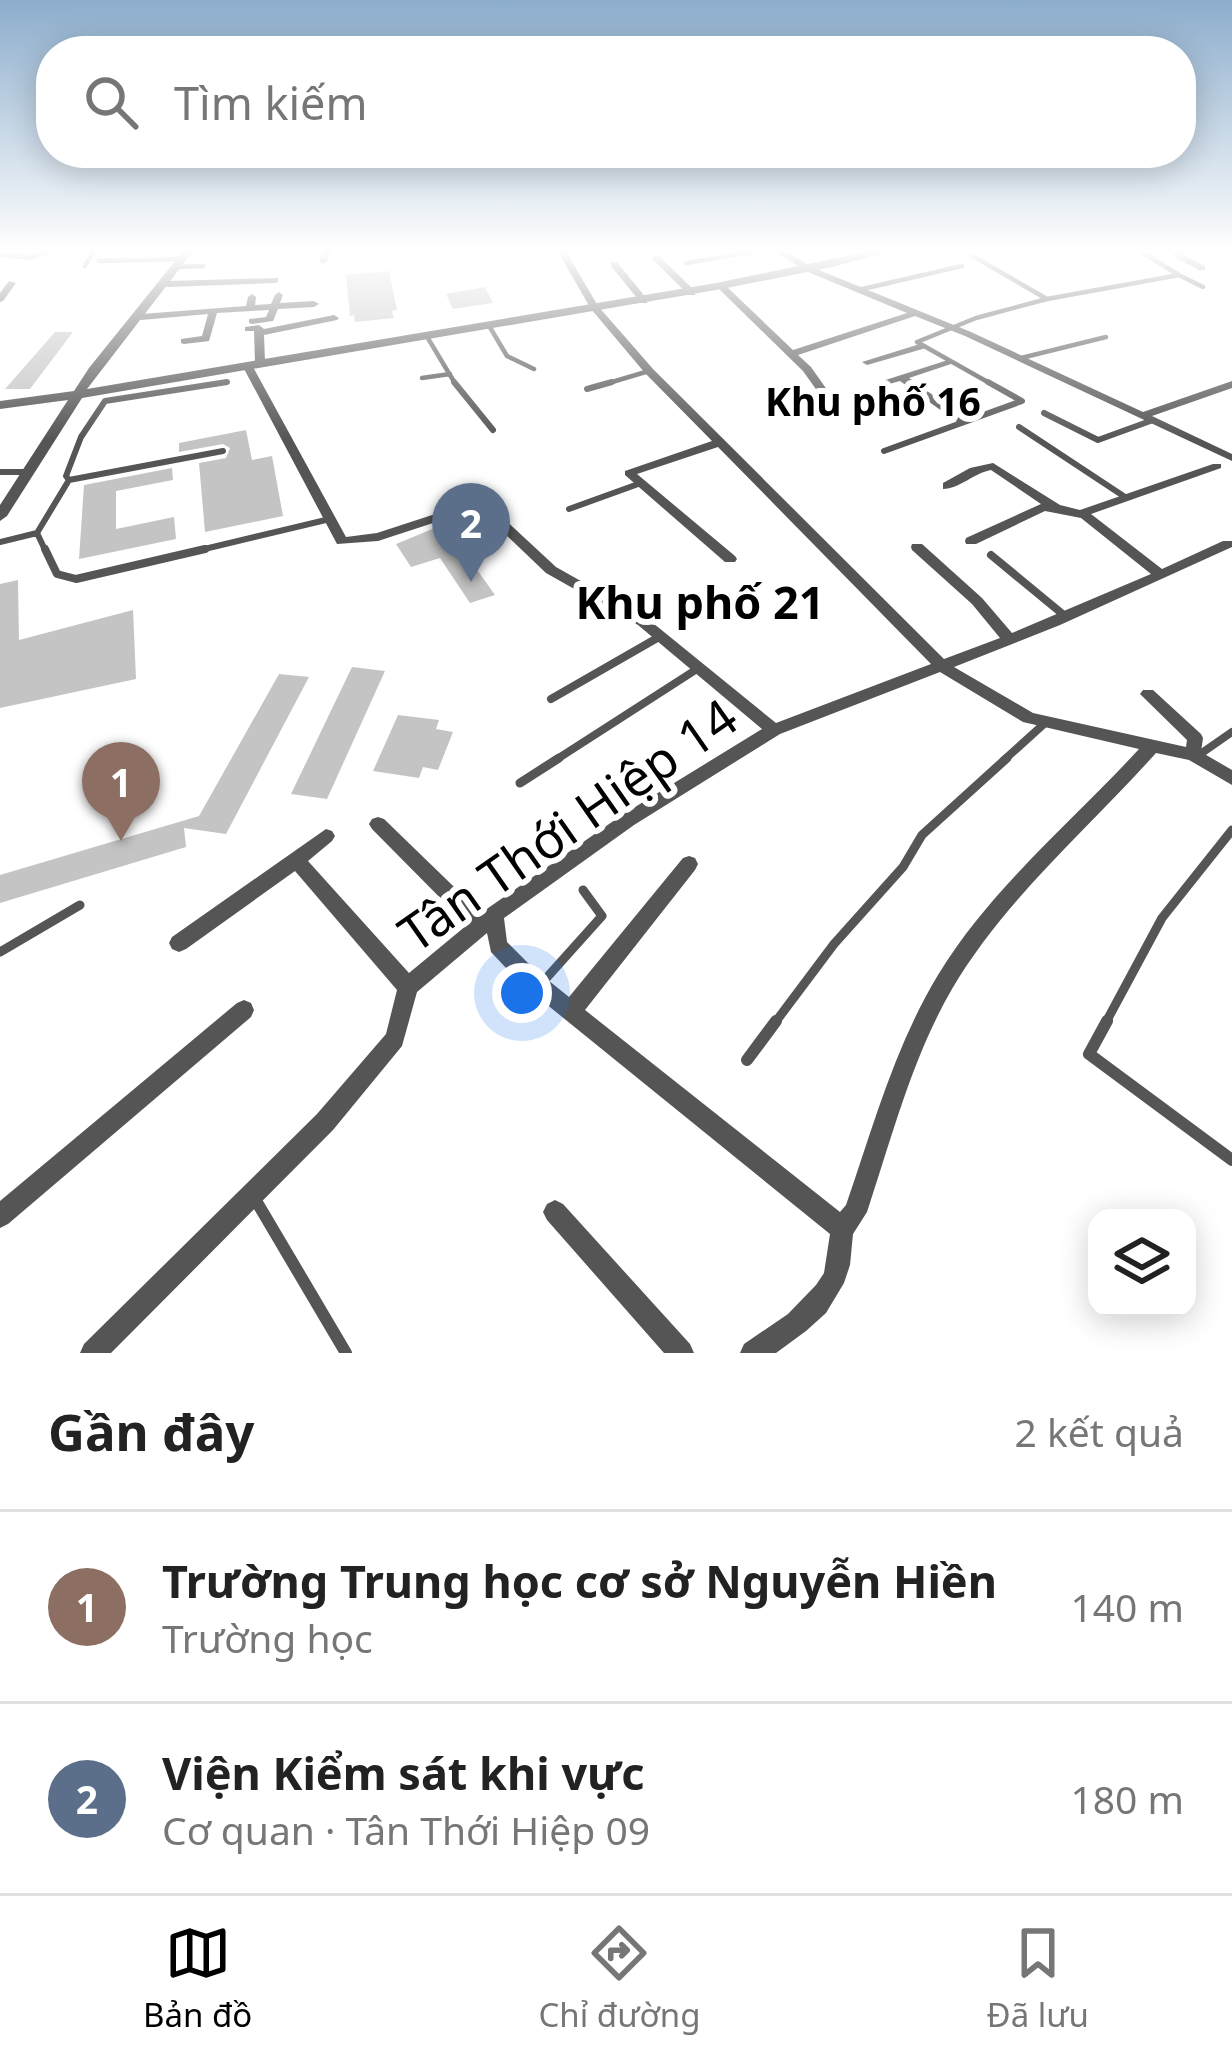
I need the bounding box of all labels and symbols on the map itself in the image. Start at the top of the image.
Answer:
district label: Khu phố 16 [765,374,981,427]
pin: 2 [432,483,510,582]
district label: Khu phố 21 [575,571,825,632]
street label: Tân Thới Hiệp 14 [384,681,750,967]
pin: 1 [82,742,160,841]
your location [492,963,552,1023]

